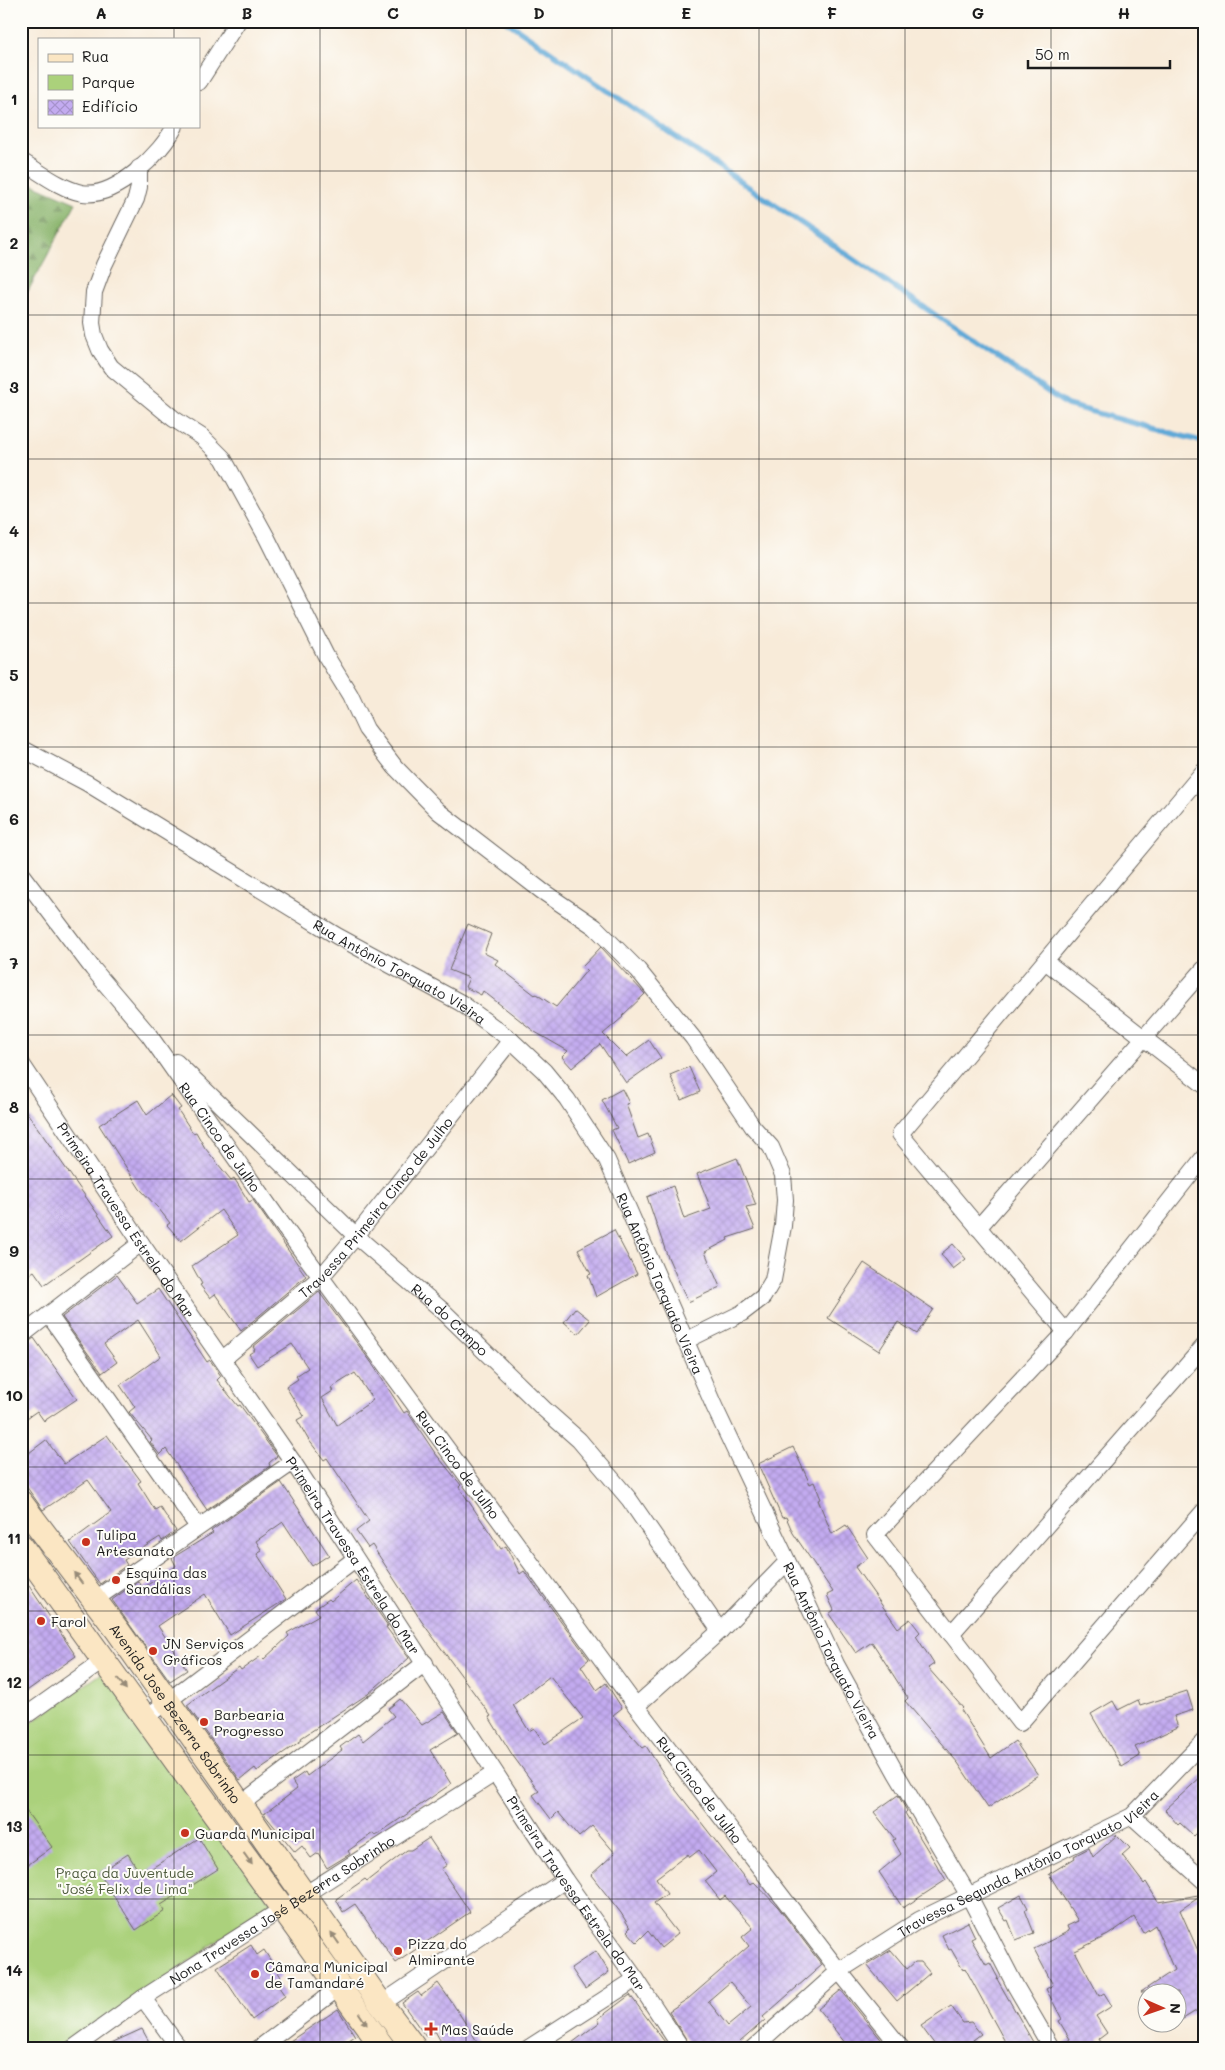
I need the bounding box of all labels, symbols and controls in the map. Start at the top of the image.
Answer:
text: A [95,2,107,23]
text: B [242,2,252,23]
text: C [387,2,399,23]
text: D [533,2,545,23]
text: E [681,2,691,23]
text: F [827,2,837,23]
text: G [972,2,984,23]
text: H [1118,2,1130,23]
legend [38,38,200,128]
scale bar [1028,38,1170,70]
text: 50 m [1035,44,1070,64]
text: Rua [82,46,109,66]
text: Parque [82,72,135,92]
text: 1 [10,88,18,109]
text: Edifício [82,96,138,116]
text: 2 [10,232,19,253]
text: 3 [9,376,19,397]
text: 4 [9,520,19,541]
text: 5 [9,664,19,685]
text: 6 [9,808,19,829]
street label: Rua Antônio Torquato Vieira [310,914,490,1028]
text: 7 [10,952,19,973]
street label: Rua Cinco de Julho [175,1078,266,1195]
text: 8 [9,1096,19,1117]
street label: Travessa Primeira Cinco de Julho [294,1113,456,1302]
street label: Primeira Travessa Estrela do Mar [53,1118,200,1322]
street label: Rua Antônio Torquato Vieira [613,1190,709,1377]
text: 9 [9,1240,19,1261]
street label: Rua do Campo [408,1279,493,1360]
text: 10 [5,1384,23,1405]
street label: Rua Cinco de Julho [412,1406,505,1522]
street label: Primeira Travessa Estrela do Mar [282,1452,425,1658]
place label: Tulipa Artesanato [96,1525,174,1560]
text: 11 [7,1527,21,1548]
marker: Tulipa Artesanato [80,1536,92,1548]
street label: Rua Antônio Torquato Vieira [779,1559,885,1742]
place label: Esquina das Sandálias [126,1563,207,1598]
one-way arrow [72,1572,83,1585]
marker: Esquina das Sandálias [110,1574,122,1586]
place label: Farol [51,1612,86,1631]
marker: Farol [35,1615,47,1627]
street label: Avenida Jose Bezerra Sobrinho [106,1619,246,1807]
place label: JN Serviços Gráficos [163,1634,244,1669]
marker: JN Serviços Gráficos [147,1645,159,1657]
text: 12 [6,1671,22,1692]
one-way arrow [117,1677,128,1690]
place label: Barbearia Progresso [214,1705,285,1740]
marker: Barbearia Progresso [198,1716,210,1728]
street label: Rua Cinco de Julho [653,1732,747,1847]
street label: Travessa Segunda Antônio Torquato Vieira [893,1785,1162,1941]
street label: Primeira Travessa Estrela do Mar [503,1792,651,1994]
text: 13 [6,1815,23,1836]
place label: Guarda Municipal [195,1824,315,1843]
marker: Guarda Municipal [179,1827,191,1839]
street label: Nona Travessa José Bezerra Sobrinho [165,1830,398,1988]
one-way arrow [243,1852,253,1866]
park label: Praça da Juventude "José Felix de Lima" [56,1863,194,1898]
one-way arrow [330,1931,340,1945]
place label: Pizza do Almirante [408,1934,475,1969]
marker: Pizza do Almirante [392,1945,404,1957]
place label: Câmara Municipal de Tamandaré [265,1957,388,1992]
text: 14 [5,1959,23,1980]
marker: Câmara Municipal de Tamandaré [249,1968,261,1980]
north arrow [1138,1982,1188,2032]
text: N [1166,2003,1185,2014]
one-way arrow [358,2012,368,2026]
place label: Mas Saúde [441,2020,514,2039]
marker: Mas Saúde [425,2023,437,2035]

